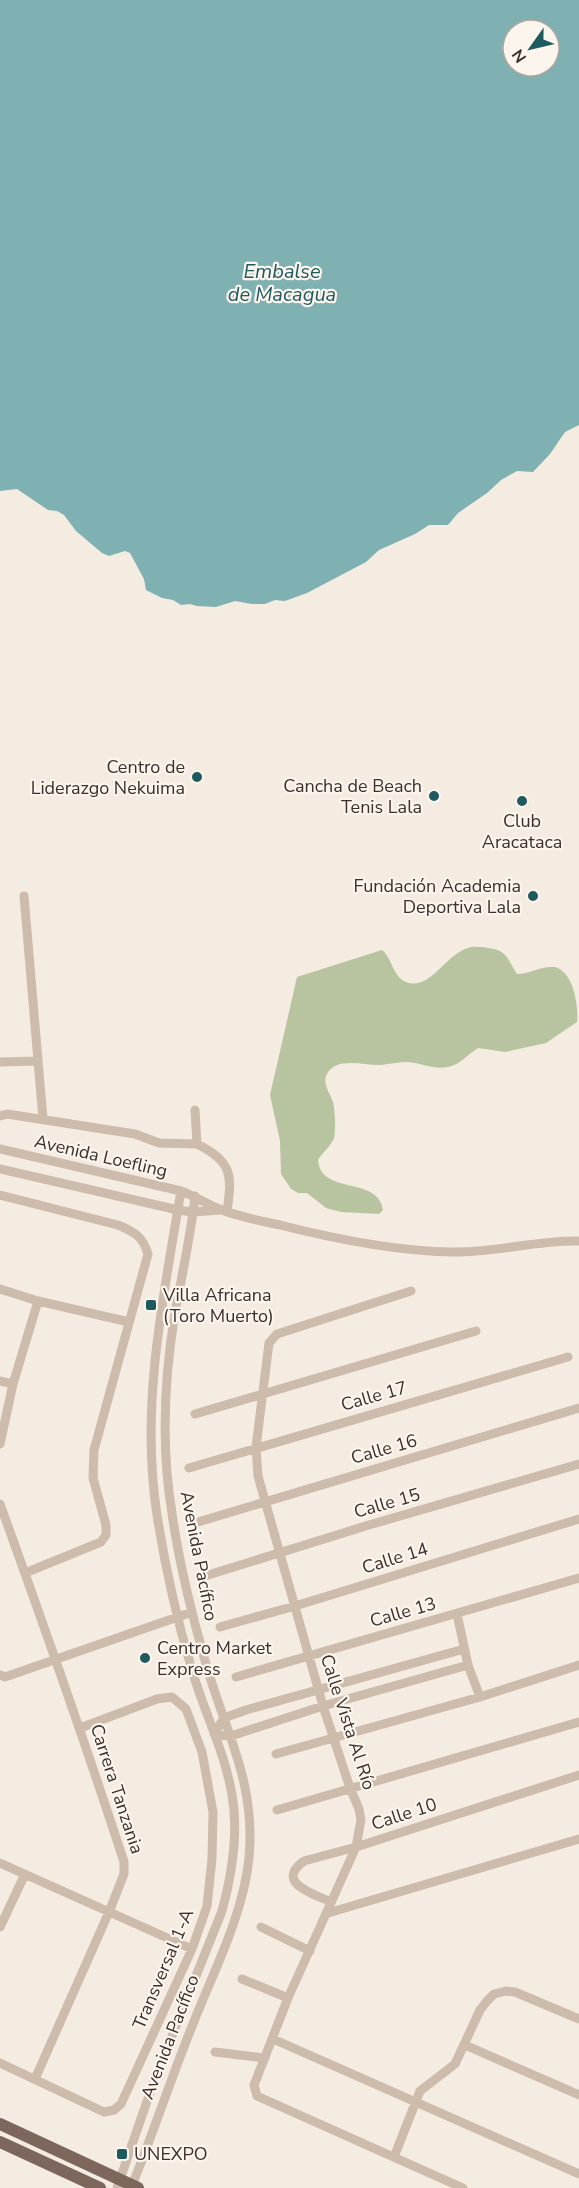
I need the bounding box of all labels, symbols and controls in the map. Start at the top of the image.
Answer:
north arrow [501,18,561,78]
text: N [507,45,532,67]
water label: Embalse de Macagua [228,258,336,308]
place label: Centro de Liderazgo Nekuima [31,755,185,800]
marker: Centro de Liderazgo Nekuima [190,770,204,784]
place label: Cancha de Beach Tenis Lala [283,774,422,819]
marker: Cancha de Beach Tenis Lala [427,789,441,803]
marker: Club Aracataca [515,794,529,808]
place label: Club Aracataca [482,809,562,854]
place label: Fundación Academia Deportiva Lala [354,874,521,919]
marker: Fundación Academia Deportiva Lala [526,889,540,903]
street label: Avenida Loefling [32,1129,170,1183]
place label: Villa Africana (Toro Muerto) [162,1283,274,1328]
marker: Villa Africana (Toro Muerto) [144,1298,158,1312]
street label: Calle 17 [338,1375,410,1417]
street label: Calle 16 [348,1428,420,1470]
street label: Calle 15 [351,1482,423,1524]
street label: Avenida Pacífico [175,1489,223,1623]
street label: Calle 14 [359,1537,431,1579]
street label: Calle 13 [367,1591,439,1633]
place label: Centro Market Express [157,1636,272,1681]
marker: Centro Market Express [138,1651,152,1665]
street label: Calle Vista Al Río [315,1651,381,1793]
street label: Carrera Tanzania [85,1721,149,1857]
street label: Calle 10 [368,1792,440,1836]
street label: Transversal 1-A [127,1905,199,2033]
street label: Avenida Pacífico [135,1971,205,2103]
place label: UNEXPO [134,2142,208,2166]
marker: UNEXPO [115,2147,129,2161]

